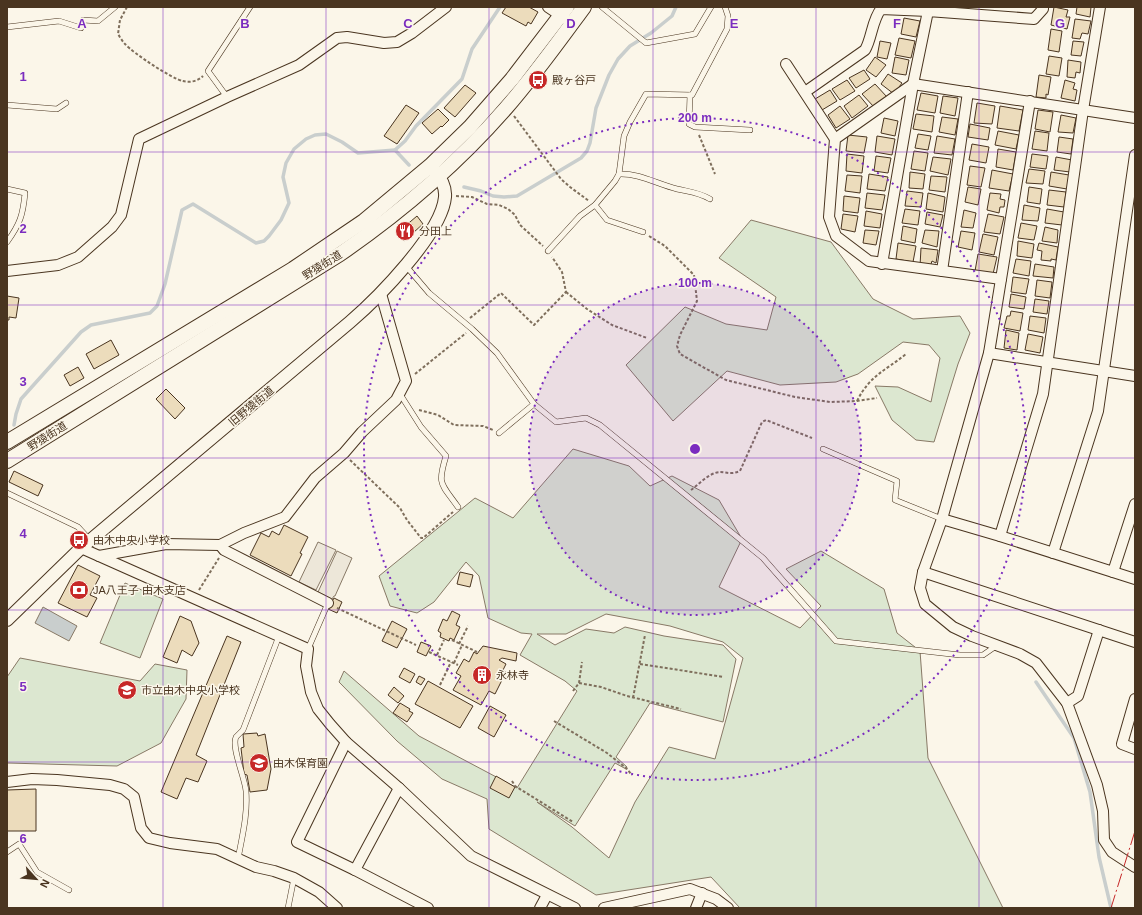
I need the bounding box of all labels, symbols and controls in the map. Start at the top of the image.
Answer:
text: A [77,16,87,31]
text: B [240,16,250,31]
text: C [403,16,413,31]
text: D [566,16,576,31]
text: E [730,16,739,31]
text: F [893,16,901,31]
text: G [1055,16,1065,31]
text: 1 [19,69,27,84]
bus stop icon: 殿ヶ谷戸 [527,69,549,91]
place label: 殿ヶ谷戸 [552,74,596,86]
text: 200 m [678,111,712,125]
restaurant icon: 分田上 [394,220,416,242]
text: 2 [19,221,27,236]
place label: 分田上 [419,225,452,237]
street label: 野猿街道 [300,248,344,282]
text: 100 m [678,276,712,290]
text: 3 [19,374,27,389]
street label: 旧野猿街道 [226,384,276,428]
street label: 野猿街道 [25,419,69,453]
centre of rings [688,442,702,456]
text: 4 [19,526,27,541]
bus stop icon: 由木中央小学校 [68,529,90,551]
place label: 由木中央小学校 [93,534,170,546]
bank icon: JA八王子 由木支店 [68,579,90,601]
place label: JA八王子 由木支店 [93,584,186,596]
building icon: 永林寺 [471,664,493,686]
place label: 永林寺 [496,669,529,681]
text: 5 [19,679,27,694]
school or university icon: 市立由木中央小学校 [116,679,138,701]
place label: 市立由木中央小学校 [141,684,240,696]
school or university icon: 由木保育園 [248,752,270,774]
place label: 由木保育園 [273,757,328,769]
text: 6 [19,831,27,846]
north arrow [16,859,56,899]
text: N [38,877,52,890]

